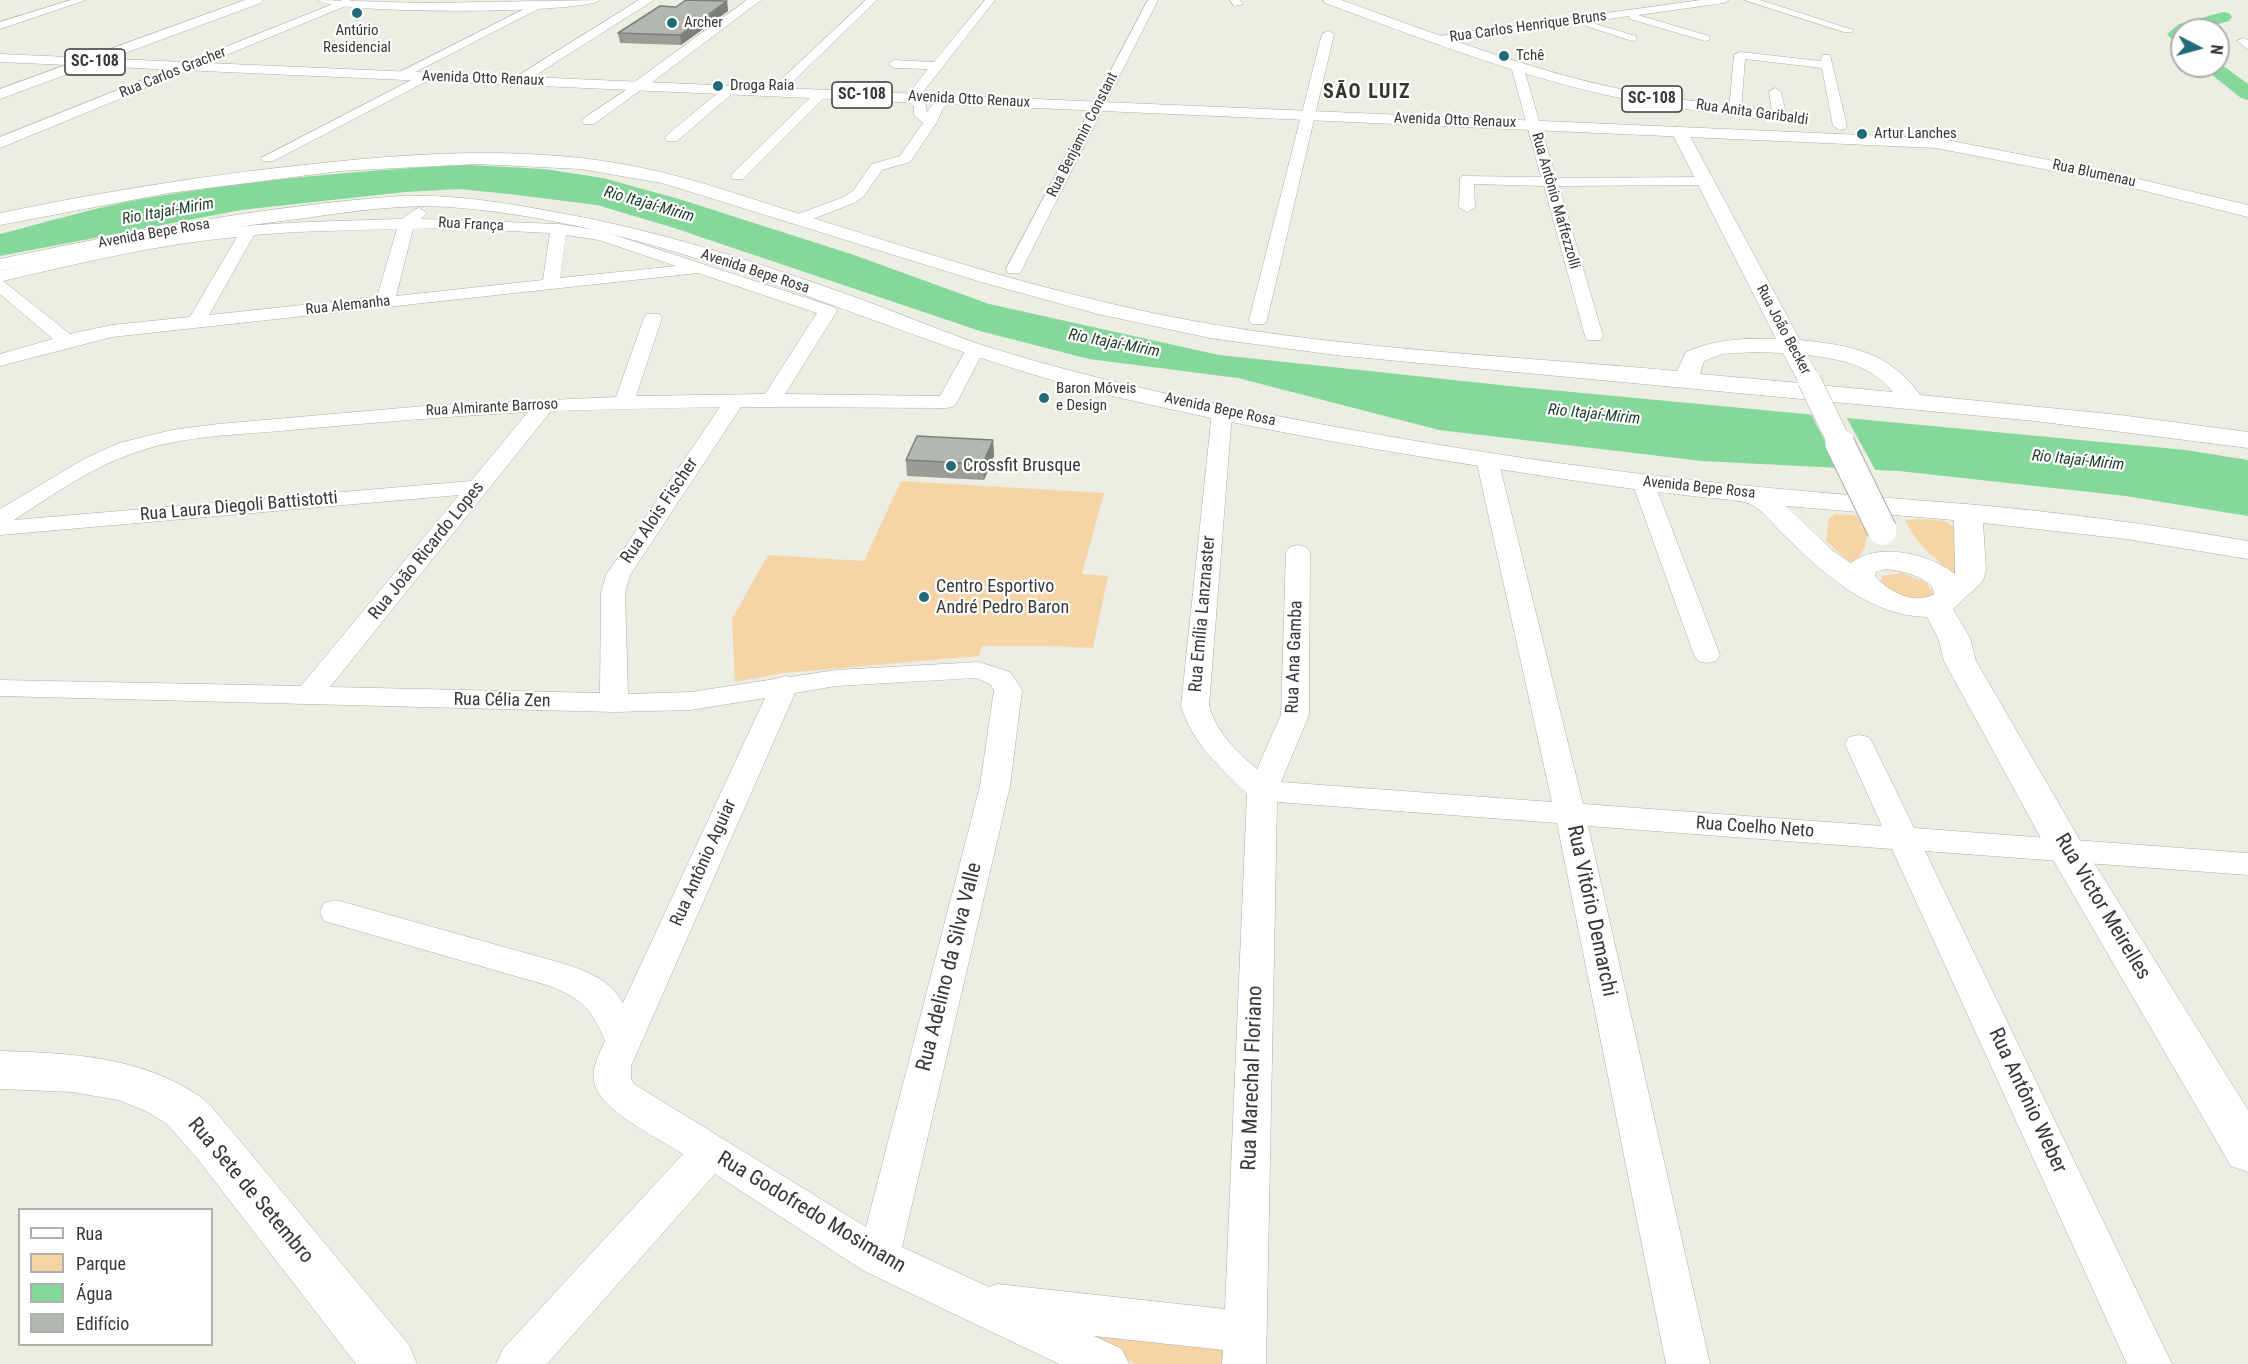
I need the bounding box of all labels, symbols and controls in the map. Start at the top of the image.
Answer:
marker: Antúrio Residencial [350,6,364,20]
street label: Rua Carlos Henrique Bruns [1448,7,1608,47]
place label: Archer [684,14,723,32]
marker: Archer [665,16,679,30]
north arrow [2170,18,2230,78]
place label: Antúrio Residencial [323,22,391,57]
street label: Rua Carlos Gracher [117,43,229,103]
text: N [2206,44,2226,56]
place label: Tchê [1516,47,1544,65]
road number: SC-108 [65,49,125,75]
marker: Tchê [1497,49,1511,63]
street label: Avenida Otto Renaux [422,68,544,90]
street label: Rua Benjamin Constant [1044,70,1122,200]
place label: Droga Raia [730,77,794,95]
marker: Droga Raia [711,79,725,93]
district label: SÃO LUIZ [1323,81,1411,105]
road number: SC-108 [832,82,892,108]
road number: SC-108 [1622,86,1682,112]
street label: Avenida Otto Renaux [907,88,1031,112]
street label: Rua Anita Garibaldi [1695,96,1809,130]
street label: Avenida Otto Renaux [1394,110,1516,132]
place label: Artur Lanches [1874,125,1957,143]
marker: Artur Lanches [1855,127,1869,141]
street label: Rua Antônio Maffezzolli [1527,131,1583,271]
street label: Rua Blumenau [2051,156,2137,192]
water label: Rio Itajaí-Mirim [602,183,696,227]
water label: Rio Itajaí-Mirim [121,194,215,230]
street label: Rua França [438,214,504,236]
street label: Avenida Bepe Rosa [97,215,211,253]
street label: Avenida Bepe Rosa [698,246,812,298]
street label: Rua João Becker [1752,282,1814,378]
street label: Rua Alemanha [305,293,391,319]
water label: Rio Itajaí-Mirim [1067,326,1161,362]
place label: Baron Móveis e Design [1056,380,1136,415]
street label: Avenida Bepe Rosa [1163,389,1277,431]
marker: Baron Móveis e Design [1037,391,1051,405]
street label: Rua Almirante Barroso [425,396,559,420]
water label: Rio Itajaí-Mirim [1547,401,1641,429]
water label: Rio Itajaí-Mirim [2031,447,2125,475]
street label: Rua Alois Fischer [617,454,703,568]
place label: Crossfit Brusque [963,455,1081,477]
marker: Crossfit Brusque [944,459,958,473]
street label: Avenida Bepe Rosa [1642,473,1756,503]
street label: Rua João Ricardo Lopes [365,477,489,625]
street label: Rua Laura Diegoli Battistotti [139,488,339,526]
street label: Rua Emília Lanznaster [1185,535,1221,693]
place label: Centro Esportivo André Pedro Baron [936,576,1069,618]
marker: Centro Esportivo André Pedro Baron [917,590,931,604]
street label: Rua Ana Gamba [1282,600,1308,714]
street label: Rua Célia Zen [453,689,551,713]
street label: Rua Antônio Aguiar [666,796,742,930]
street label: Rua Coelho Neto [1695,813,1815,843]
street label: Rua Vitório Demarchi [1561,823,1621,999]
street label: Rua Victor Meirelles [2048,829,2156,985]
street label: Rua Adelino da Silva Valle [912,860,988,1074]
street label: Rua Marechal Floriano [1237,985,1269,1171]
street label: Rua Antônio Weber [1982,1024,2072,1178]
street label: Rua Sete de Setembro [182,1113,318,1269]
street label: Rua Godofredo Mosimann [712,1147,910,1279]
legend [18,1208,213,1346]
text: Rua [76,1223,103,1244]
text: Parque [76,1253,126,1274]
text: Água [76,1283,113,1304]
text: Edifício [76,1313,129,1334]

